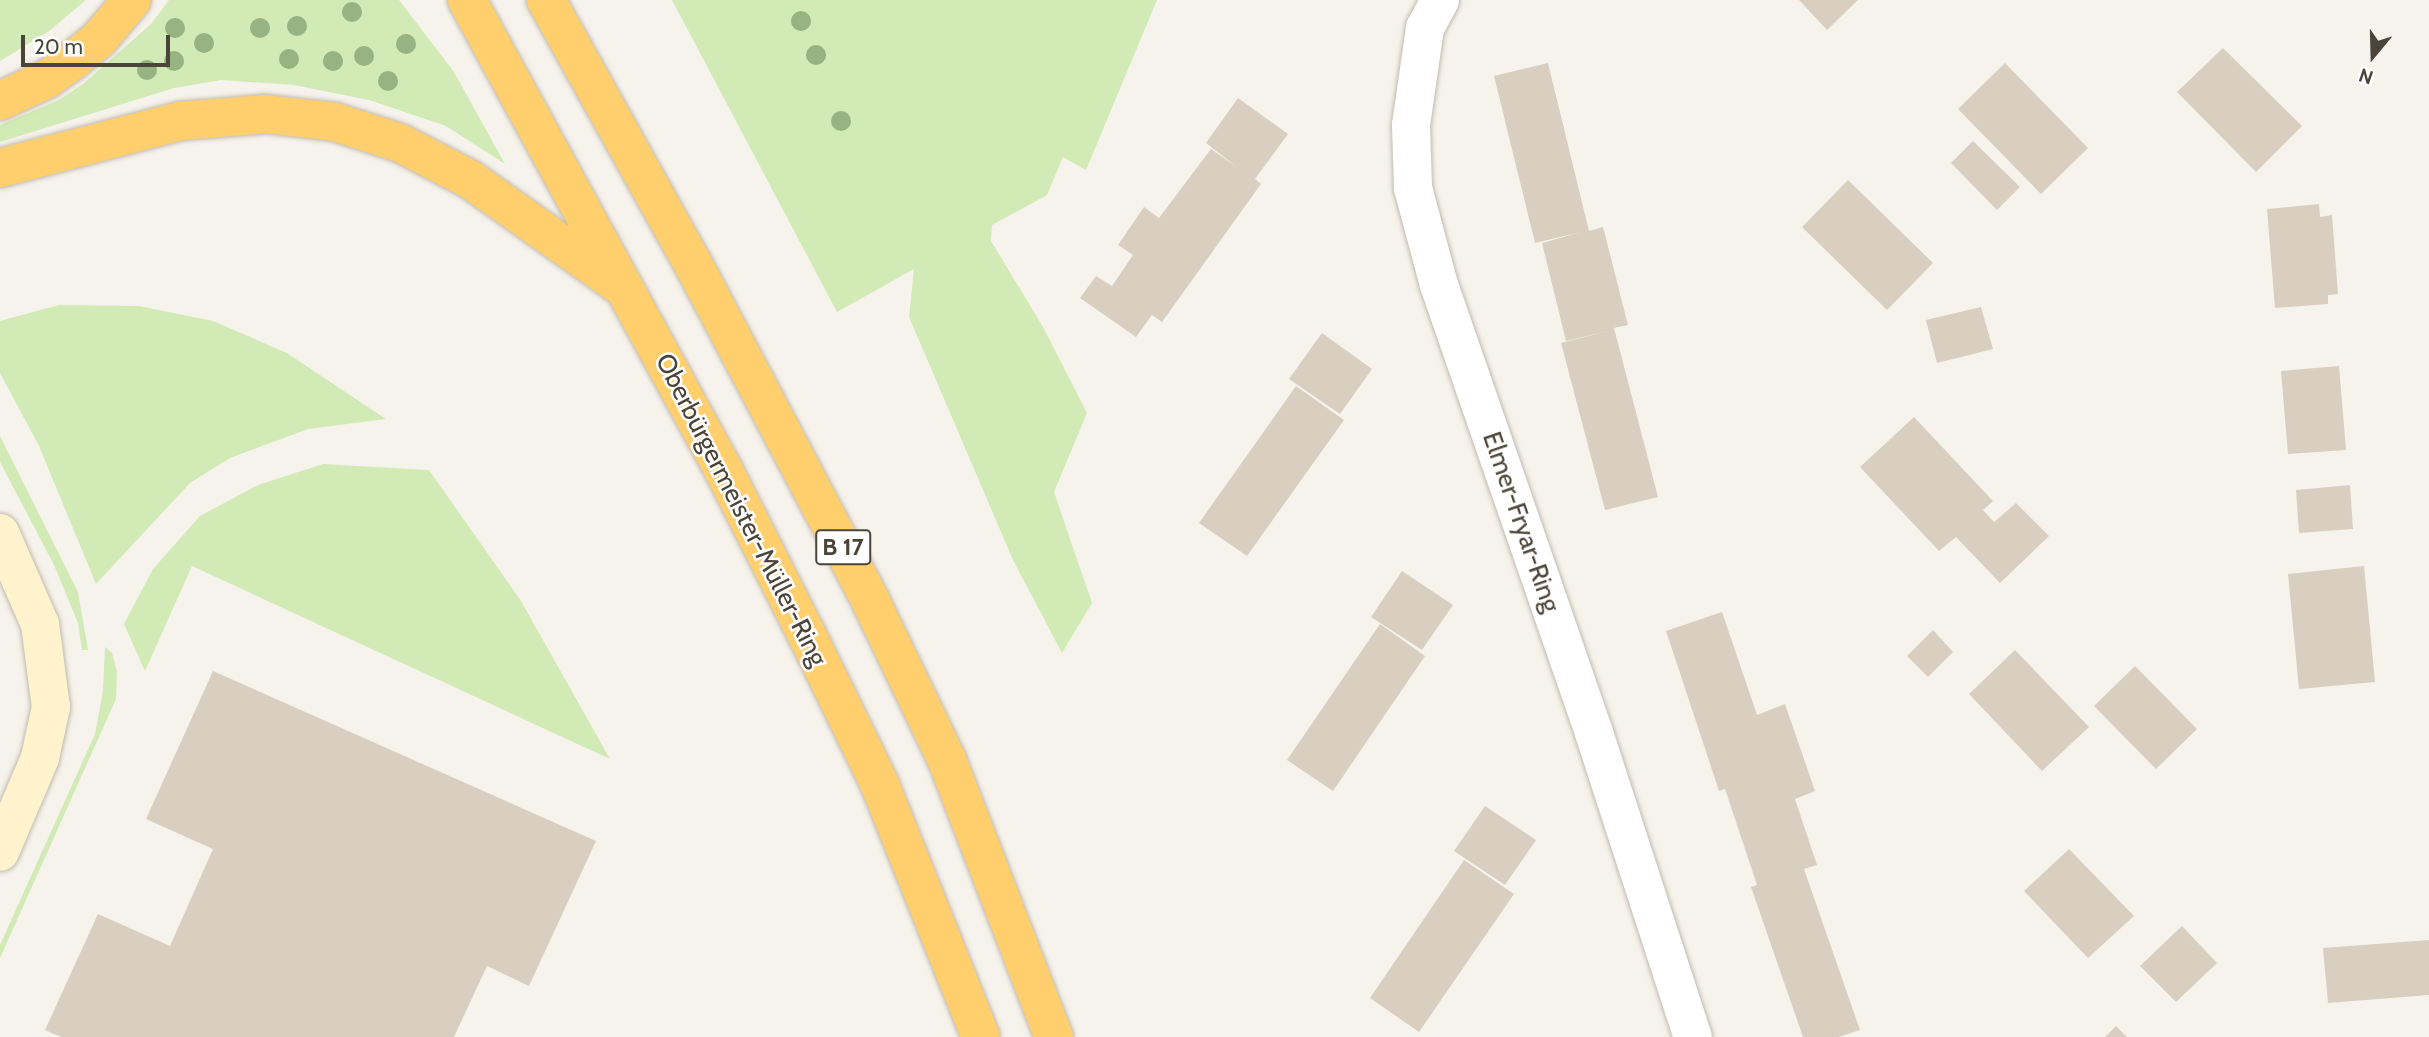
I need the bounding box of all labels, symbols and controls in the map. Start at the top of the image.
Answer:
scale bar [24,21,173,65]
north arrow [2338,21,2408,91]
text: 20 m [34,34,83,59]
text: N [2356,63,2376,89]
street label: Oberbürgermeister-Müller-Ring [648,349,834,671]
street label: Elmer-Fryar-Ring [1476,428,1566,616]
road number: B 17 [815,526,871,568]

